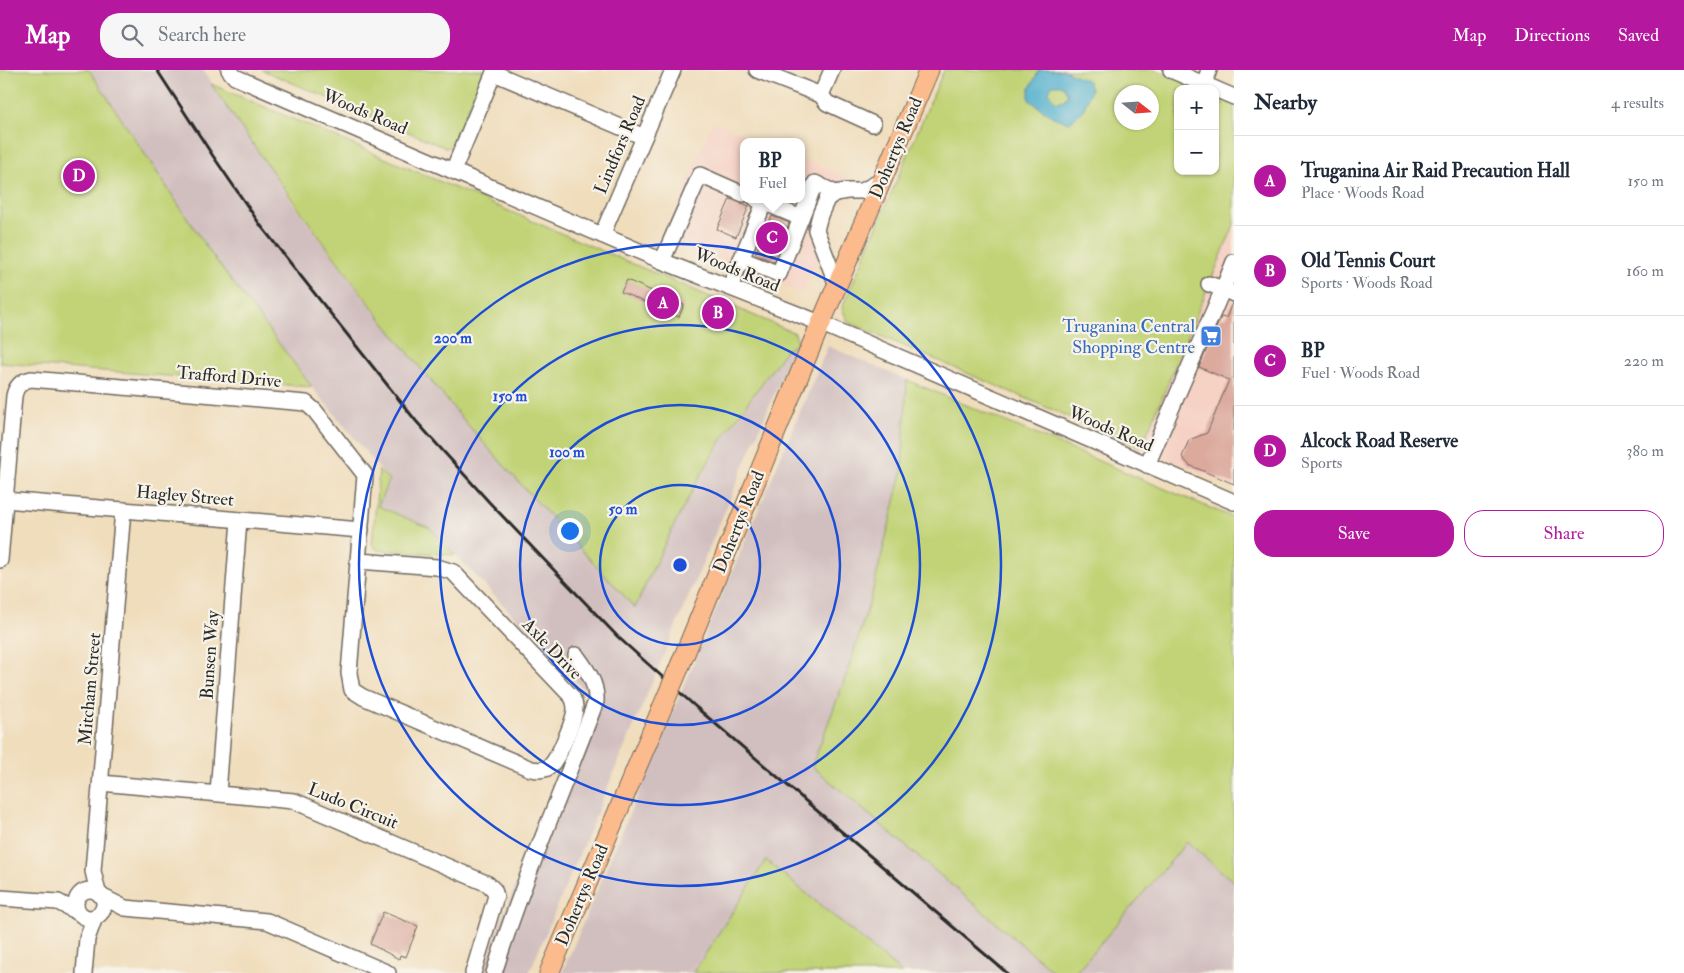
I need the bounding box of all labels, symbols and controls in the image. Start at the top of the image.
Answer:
search box [100,13,450,58]
text: Map [25,20,70,51]
icon: search [118,21,146,49]
text: Search here [158,23,246,47]
text: Map [1453,24,1486,47]
text: Directions [1514,24,1590,47]
text: Saved [1618,24,1659,47]
street label: Woods Road [318,83,411,140]
north arrow [1114,85,1159,130]
map controls [1174,85,1219,175]
button: + [1174,85,1219,130]
text: Nearby [1254,89,1317,116]
street label: Lindfors Road [589,92,651,198]
text: 4 results [1611,93,1664,113]
street label: Dohertys Road [864,94,928,202]
button: − [1174,130,1219,175]
popup [740,138,805,203]
text: BP [758,149,782,173]
pin: D [63,157,95,195]
text: Truganina Air Raid Precaution Hall [1301,159,1570,183]
text: A [1265,171,1275,191]
text: 150 m [1627,171,1664,191]
text: Fuel [758,173,787,193]
text: Place · Woods Road [1301,183,1424,203]
pin: C [756,219,788,257]
street label: Woods Road [690,242,783,298]
text: Old Tennis Court [1301,249,1435,273]
text: B [1265,261,1275,281]
text: 160 m [1626,261,1664,281]
text: Sports · Woods Road [1301,273,1433,293]
pin: A [647,284,679,322]
pin: B [702,294,734,332]
place label: Truganina Central Shopping Centre [1062,315,1195,359]
supermarket icon: Truganina Central Shopping Centre [1199,324,1223,348]
text: 200 m [434,329,472,348]
text: BP [1301,339,1325,363]
text: C [1264,351,1276,371]
text: 220 m [1624,351,1664,371]
street label: Trafford Drive [176,361,283,393]
text: Fuel · Woods Road [1301,363,1420,383]
text: 150 m [493,387,527,406]
street label: Woods Road [1064,400,1157,457]
text: Alcock Road Reserve [1301,429,1458,453]
text: D [1263,441,1277,461]
text: 380 m [1626,441,1664,461]
text: 100 m [549,443,585,462]
text: Sports [1301,453,1342,473]
street label: Dohertys Road [708,467,770,576]
street label: Hagley Street [135,480,235,512]
text: 50 m [609,500,638,519]
button: Save [1254,510,1454,557]
button: Share [1464,510,1664,557]
your location [557,518,583,544]
centre of rings [671,556,689,574]
street label: Bunsen Way [195,609,225,700]
street label: Axle Drive [516,613,587,685]
street label: Mitcham Street [74,631,106,746]
street label: Ludo Circuit [305,777,402,835]
street label: Dohertys Road [550,841,614,949]

